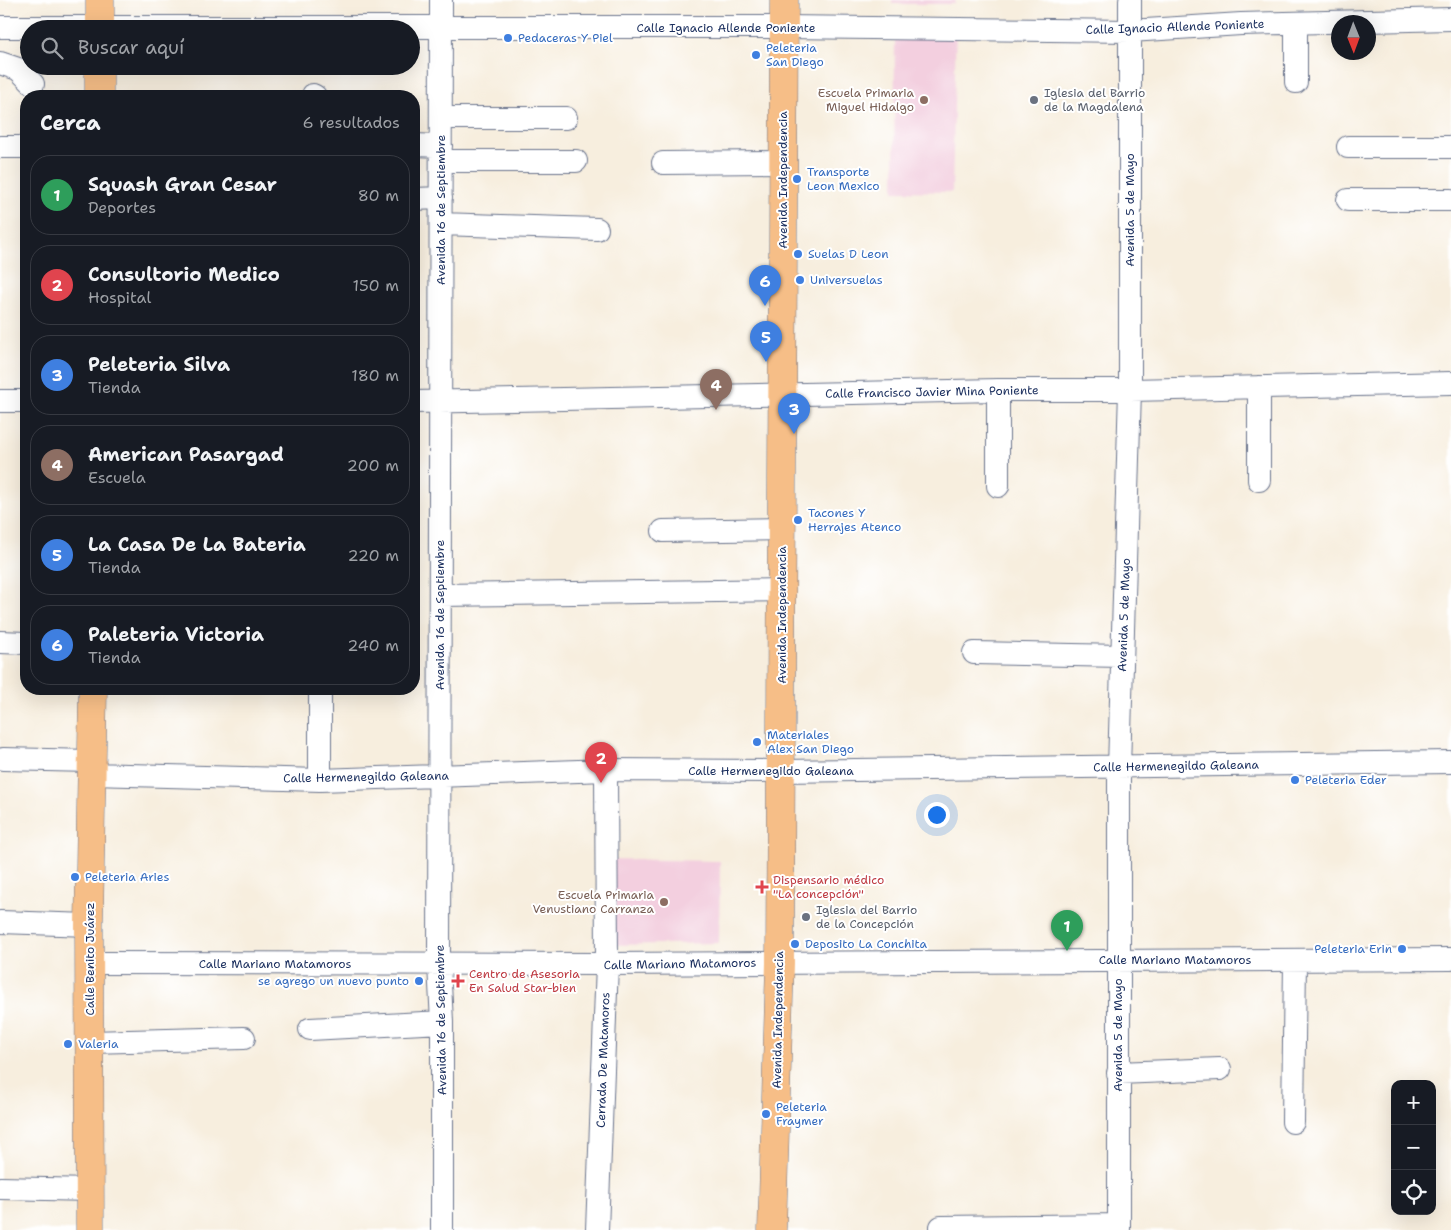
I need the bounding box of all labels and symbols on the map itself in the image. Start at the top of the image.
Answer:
north arrow [1331,15,1376,60]
street label: Calle Ignacio Allende Poniente [1085,16,1265,38]
street label: Calle Ignacio Allende Poniente [636,20,816,36]
place label: Pedaceras Y Piel [518,30,613,46]
marker: Pedaceras Y Piel [502,32,514,44]
place label: Peleteria San Diego [766,40,824,70]
marker: Peleteria San Diego [750,49,762,61]
place label: Escuela Primaria Miguel Hidalgo [818,85,915,115]
place label: Iglesia del Barrio de la Magdalena [1044,85,1145,115]
marker: Escuela Primaria Miguel Hidalgo [918,94,930,106]
marker: Iglesia del Barrio de la Magdalena [1028,94,1040,106]
street label: Avenida Independencia [775,111,791,249]
street label: Avenida 16 de Septiembre [433,135,449,285]
street label: Avenida 5 de Mayo [1122,153,1138,267]
place label: Transporte Leon Mexico [807,164,879,194]
marker: Transporte Leon Mexico [791,173,803,185]
place label: Suelas D Leon [808,246,889,262]
marker: Suelas D Leon [792,248,804,260]
pin: 6 [749,265,781,306]
place label: Universuelas [810,272,883,288]
marker: Universuelas [794,274,806,286]
pin: 5 [750,321,782,362]
pin: 4 [700,369,732,410]
street label: Calle Francisco Javier Mina Poniente [825,382,1039,402]
pin: 3 [778,393,810,434]
place label: Tacones Y Herrajes Atenco [808,505,901,535]
marker: Tacones Y Herrajes Atenco [792,514,804,526]
street label: Avenida 16 de Septiembre [432,540,448,690]
street label: Avenida Independencia [774,546,790,684]
street label: Avenida 5 de Mayo [1114,558,1134,672]
place label: Materiales Alex San Diego [767,727,854,757]
marker: Materiales Alex San Diego [751,736,763,748]
pin: 2 [585,742,617,783]
street label: Calle Hermenegildo Galeana [1093,757,1260,775]
street label: Calle Hermenegildo Galeana [688,763,854,779]
street label: Calle Hermenegildo Galeana [283,768,450,786]
place label: Peleteria Eder [1305,772,1387,788]
marker: Peleteria Eder [1289,774,1301,786]
your location [924,802,950,828]
place label: Peleteria Aries [85,869,169,885]
marker: Peleteria Aries [69,871,81,883]
place label: Dispensario médico "La concepción" [773,872,884,902]
marker: Dispensario médico "La concepción" [755,880,769,894]
place label: Escuela Primaria Venustiano Carranza [532,887,655,917]
marker: Escuela Primaria Venustiano Carranza [658,896,670,908]
place label: Iglesia del Barrio de la Concepción [816,902,917,932]
street label: Calle Benito Juárez [82,903,98,1015]
pin: 1 [1051,910,1083,951]
marker: Iglesia del Barrio de la Concepción [800,911,812,923]
place label: Deposito La Conchita [805,936,927,952]
marker: Deposito La Conchita [789,938,801,950]
place label: Peleteria Erin [1314,941,1392,957]
marker: Peleteria Erin [1396,943,1408,955]
street label: Avenida 16 de Septiembre [432,944,450,1095]
street label: Avenida Independencia [769,951,787,1089]
street label: Calle Mariano Matamoros [1099,952,1251,968]
street label: Calle Mariano Matamoros [604,955,757,973]
street label: Calle Mariano Matamoros [199,956,351,972]
place label: Centro de Asesoria En Salud Star-bien [469,966,580,996]
place label: se agrego un nuevo punto [258,973,409,989]
marker: Centro de Asesoria En Salud Star-bien [451,974,465,988]
marker: se agrego un nuevo punto [413,975,425,987]
street label: Avenida 5 de Mayo [1110,978,1126,1092]
street label: Cerrada De Matamoros [593,992,613,1128]
place label: Valeria [78,1036,119,1052]
marker: Valeria [62,1038,74,1050]
place label: Peleteria Fraymer [776,1099,827,1129]
marker: Peleteria Fraymer [760,1108,772,1120]

